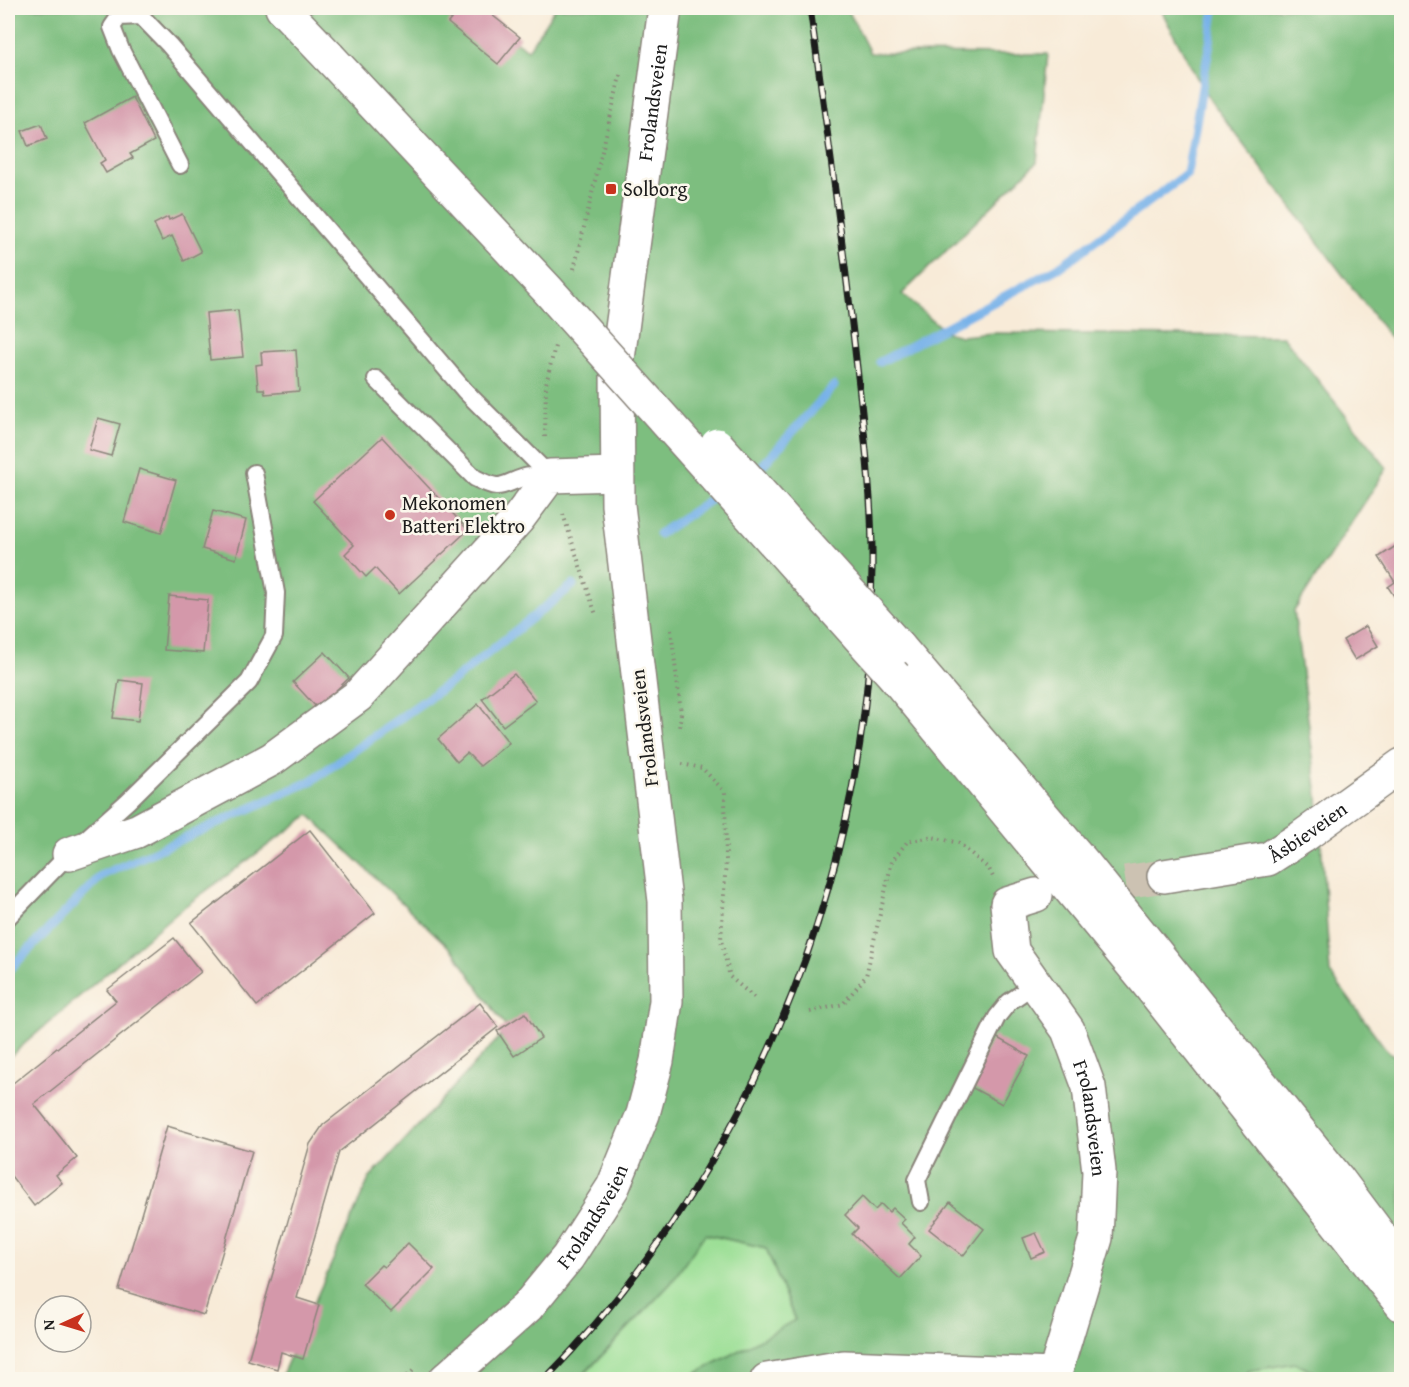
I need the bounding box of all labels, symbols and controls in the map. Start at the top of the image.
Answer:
street label: Frolandsveien [630,42,674,163]
place label: Solborg [623,174,687,203]
marker: Solborg [604,182,618,196]
place label: Mekonomen Batteri Elektro [402,488,525,540]
marker: Mekonomen Batteri Elektro [383,508,397,522]
street label: Frolandsveien [622,668,665,788]
street label: Åsbieveien [1262,794,1353,869]
street label: Frolandsveien [1066,1055,1115,1178]
street label: Frolandsveien [549,1160,635,1275]
north arrow [33,1294,93,1354]
text: N [36,1319,60,1331]

